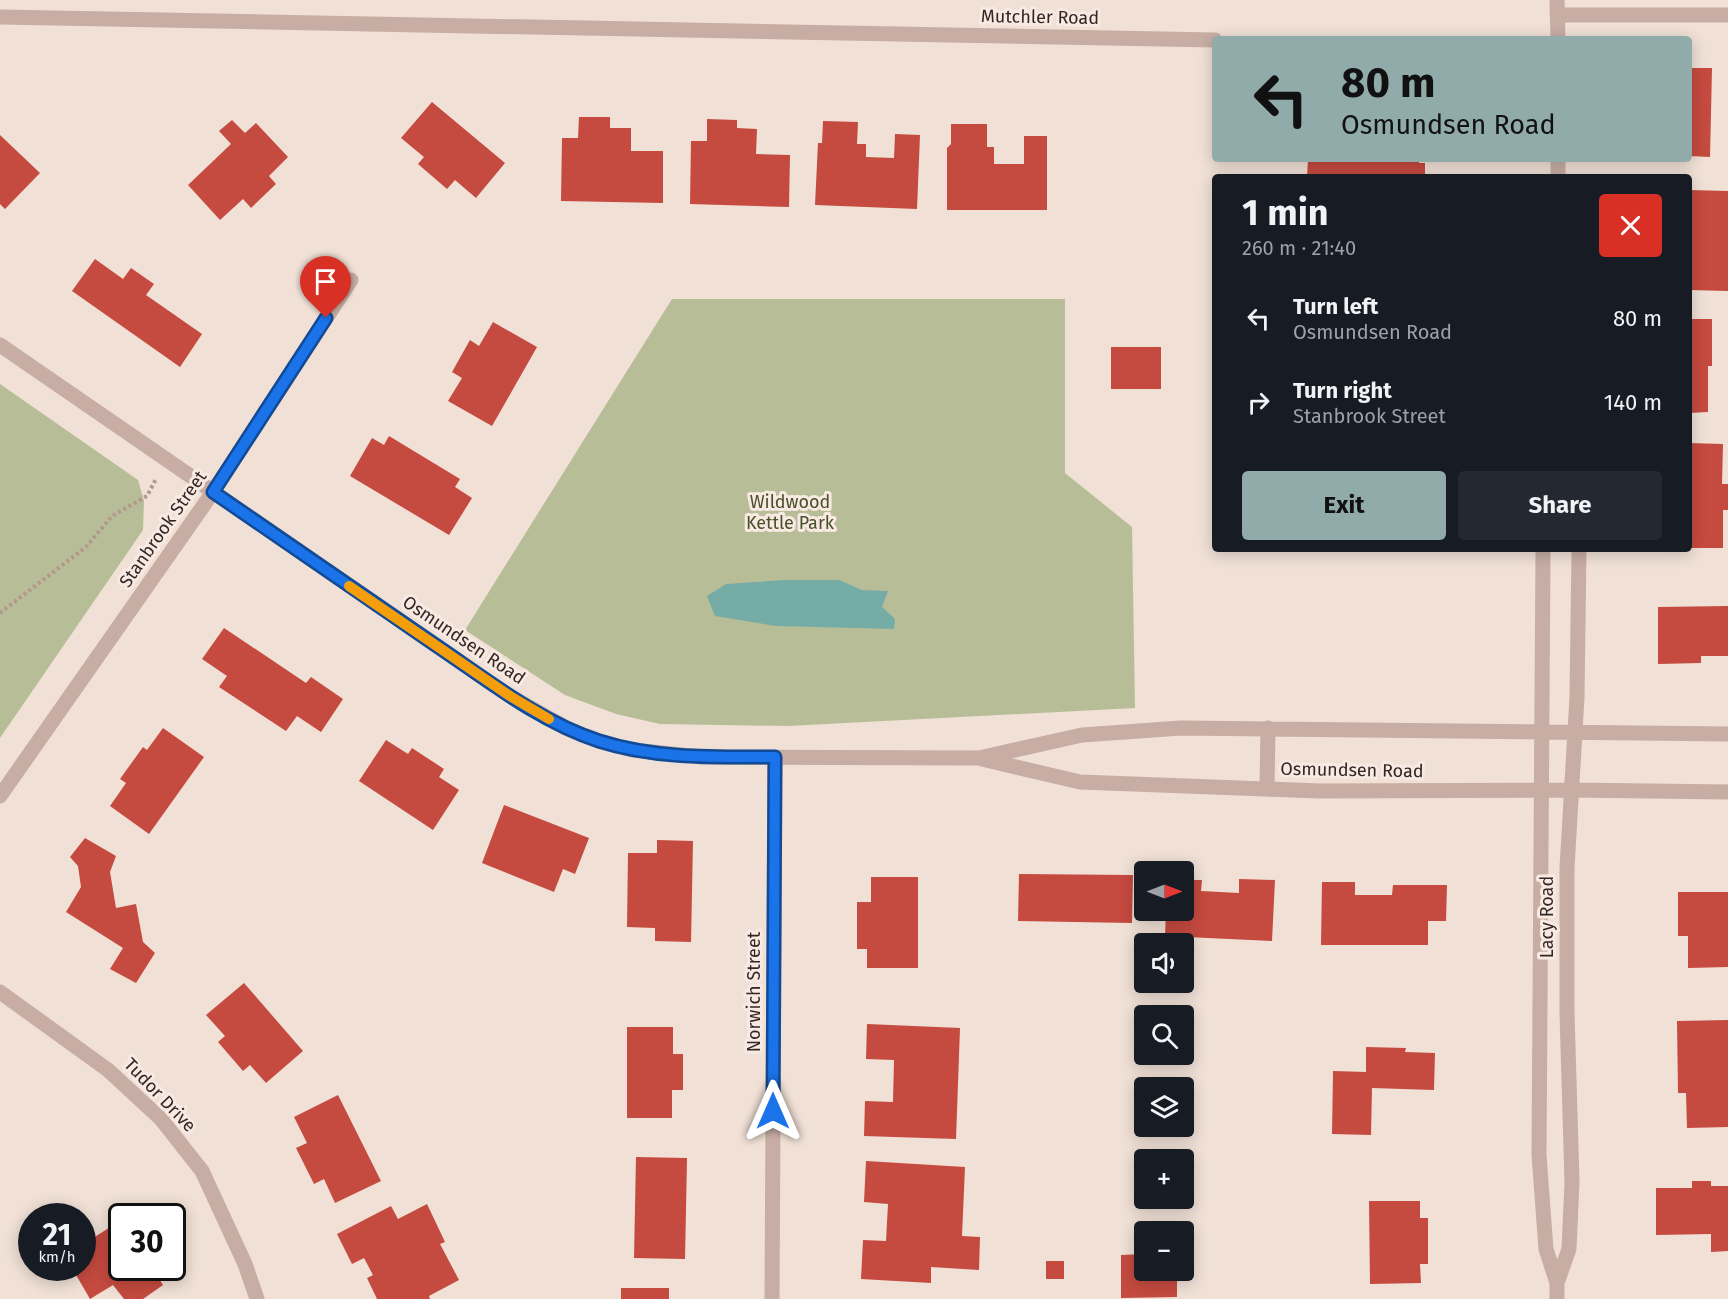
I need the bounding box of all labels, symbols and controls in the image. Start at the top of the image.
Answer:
street label: Mutchler Road [981,5,1099,29]
text: 80 m [1341,58,1435,108]
icon: left [1242,60,1320,138]
text: Osmundsen Road [1341,109,1556,141]
text: 1 min [1242,191,1329,235]
button: close [1599,194,1662,257]
text: 260 m · 21:40 [1242,236,1356,260]
pin [300,256,351,318]
icon: arrive [309,265,342,298]
text: Turn left [1293,293,1378,320]
icon: left [1242,302,1275,335]
text: 80 m [1613,305,1662,332]
text: Osmundsen Road [1293,320,1452,344]
text: Turn right [1293,377,1392,404]
icon: right [1242,386,1275,419]
text: 140 m [1604,389,1662,416]
text: Stanbrook Street [1293,404,1446,428]
street label: Stanbrook Street [115,466,212,592]
button: Exit [1242,471,1446,540]
button: Share [1458,471,1662,540]
park label: Wildwood Kettle Park [746,491,835,534]
street label: Osmundsen Road [399,591,529,689]
street label: Osmundsen Road [1280,758,1424,782]
north arrow [1134,861,1194,921]
map controls [1134,861,1194,1281]
street label: Lacy Road [1536,876,1558,958]
street label: Norwich Street [743,931,765,1052]
button: sound [1134,933,1194,993]
button: search [1134,1005,1194,1065]
street label: Tudor Drive [119,1053,201,1137]
button: layers [1134,1077,1194,1137]
position arrow [741,1079,805,1143]
button: + [1134,1149,1194,1209]
speed limit sign: 30 [108,1203,186,1281]
text: 21 [43,1217,71,1253]
button: − [1134,1221,1194,1281]
text: km/h [38,1248,76,1266]

